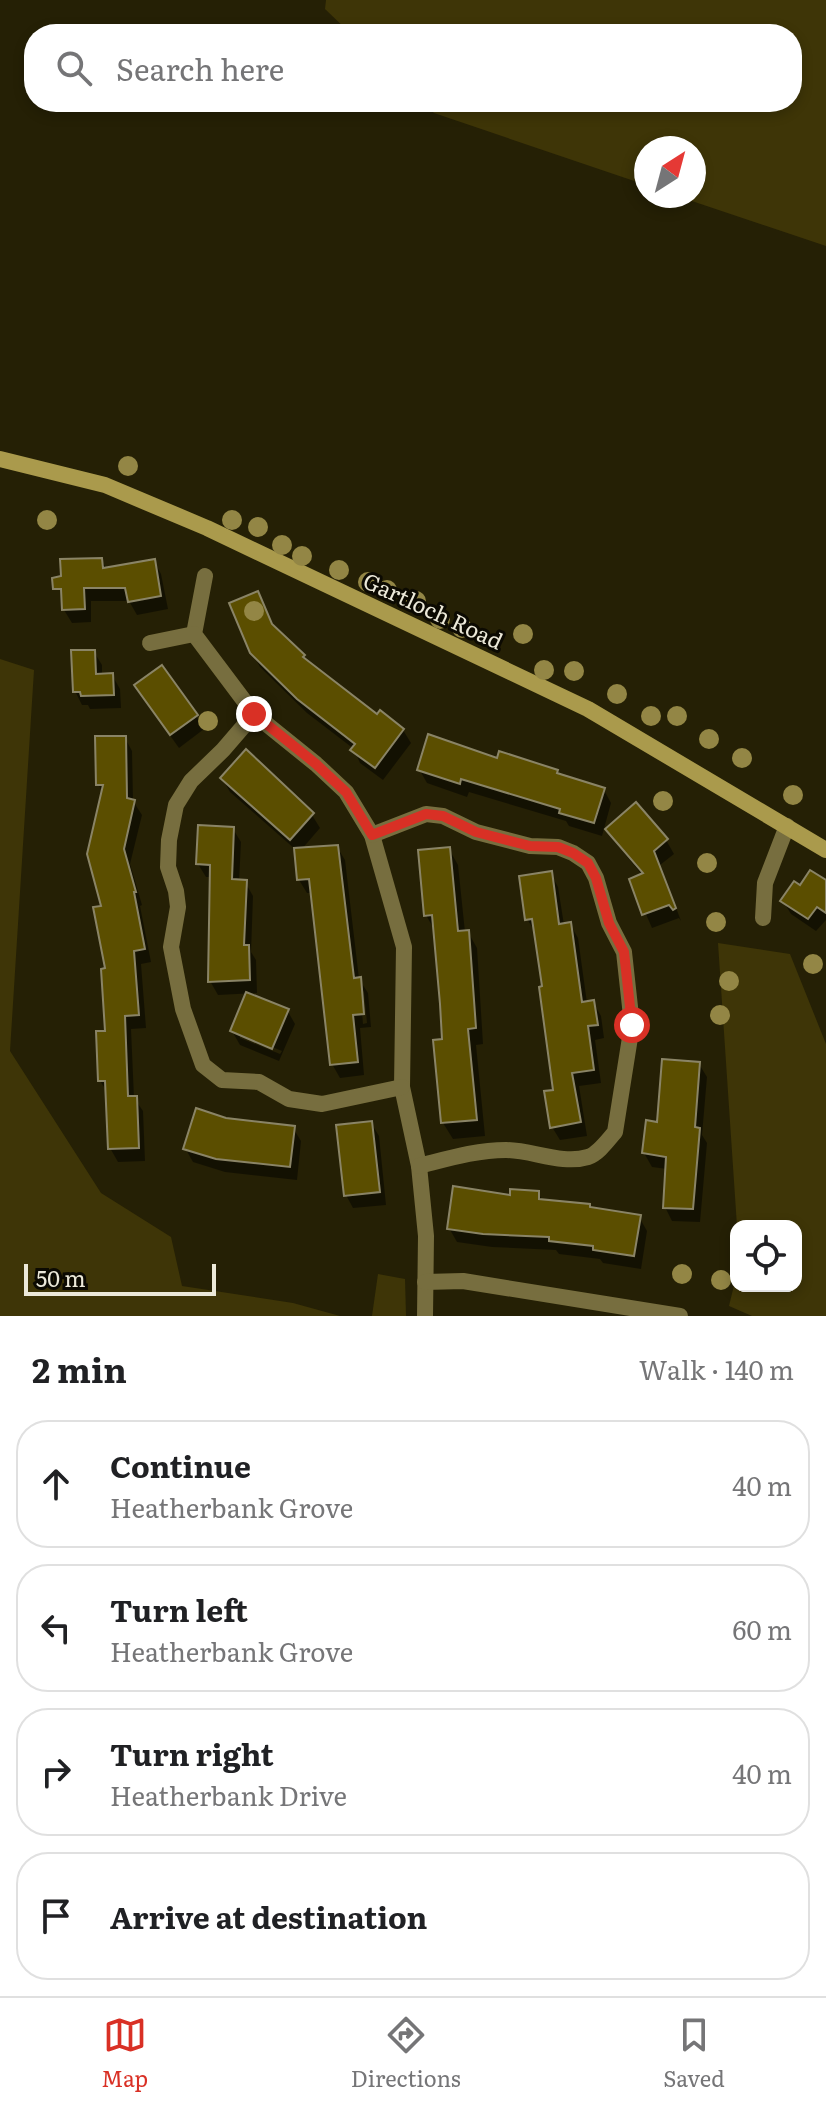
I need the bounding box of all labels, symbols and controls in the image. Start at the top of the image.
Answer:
search box [24,24,802,112]
icon: search [52,46,96,90]
text: Search here [116,46,284,90]
north arrow [634,136,706,208]
street label: Gartloch Road [358,563,509,656]
route end [236,696,272,732]
route start [614,1007,650,1043]
map controls [730,1220,802,1292]
button: locate [730,1220,802,1292]
scale bar [24,1260,216,1296]
text: 50 m [36,1261,86,1294]
text: 2 min [32,1343,127,1393]
text: Walk · 140 m [639,1349,794,1388]
text: Continue [110,1443,251,1487]
icon: ahead [34,1462,78,1506]
text: 40 m [732,1465,792,1504]
text: Heatherbank Grove [110,1487,353,1526]
text: Turn left [110,1587,248,1631]
icon: left [34,1606,78,1650]
text: 60 m [733,1609,792,1648]
text: Heatherbank Grove [110,1631,353,1670]
text: Turn right [110,1731,274,1775]
icon: right [34,1750,78,1794]
text: 40 m [732,1753,792,1792]
text: Heatherbank Drive [110,1775,347,1814]
icon: arrive [34,1894,78,1938]
text: Arrive at destination [110,1894,427,1938]
tab: Map [101,2013,148,2094]
tab: Directions [351,2013,461,2094]
tab: Saved [663,2013,725,2094]

